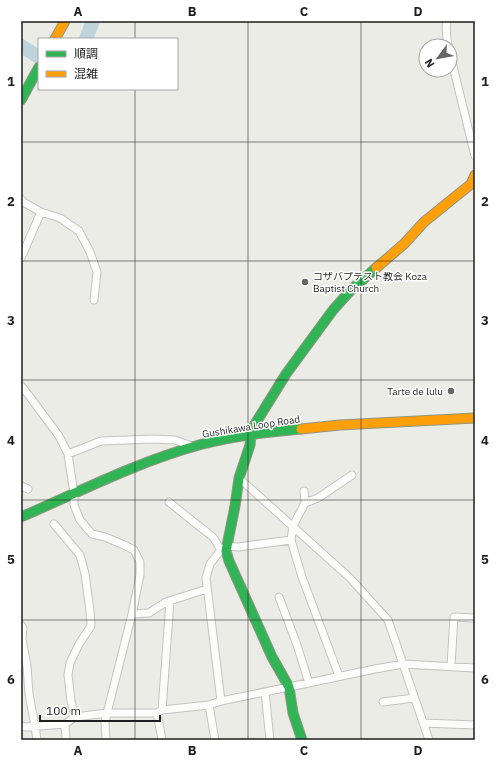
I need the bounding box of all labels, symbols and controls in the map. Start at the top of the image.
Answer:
text: A [74,3,83,20]
text: B [188,3,197,20]
text: C [300,3,309,20]
text: D [413,3,423,20]
legend [38,38,178,90]
north arrow [418,38,458,78]
text: 順調 [74,46,98,61]
text: N [421,56,438,70]
text: 混雑 [74,66,98,81]
text: 1 [7,73,15,90]
text: 1 [481,73,489,90]
text: 2 [7,193,15,210]
text: 2 [481,193,489,210]
place label: コザバプテスト教会 Koza Baptist Church [313,270,428,295]
marker: コザバプテスト教会 Koza Baptist Church [300,277,310,287]
text: 3 [7,312,15,329]
text: 3 [481,312,489,329]
place label: Tarte de lulu [387,385,443,398]
marker: Tarte de lulu [446,386,456,396]
street label: Gushikawa Loop Road [201,412,301,441]
text: 4 [7,432,15,449]
text: 4 [481,432,489,449]
text: 5 [7,551,15,568]
text: 5 [481,551,489,568]
text: 6 [7,671,15,688]
text: 6 [481,671,489,688]
scale bar [40,697,160,723]
text: 100 m [46,703,81,718]
text: A [74,742,83,759]
text: B [188,742,197,759]
text: C [300,742,309,759]
text: D [413,742,423,759]

